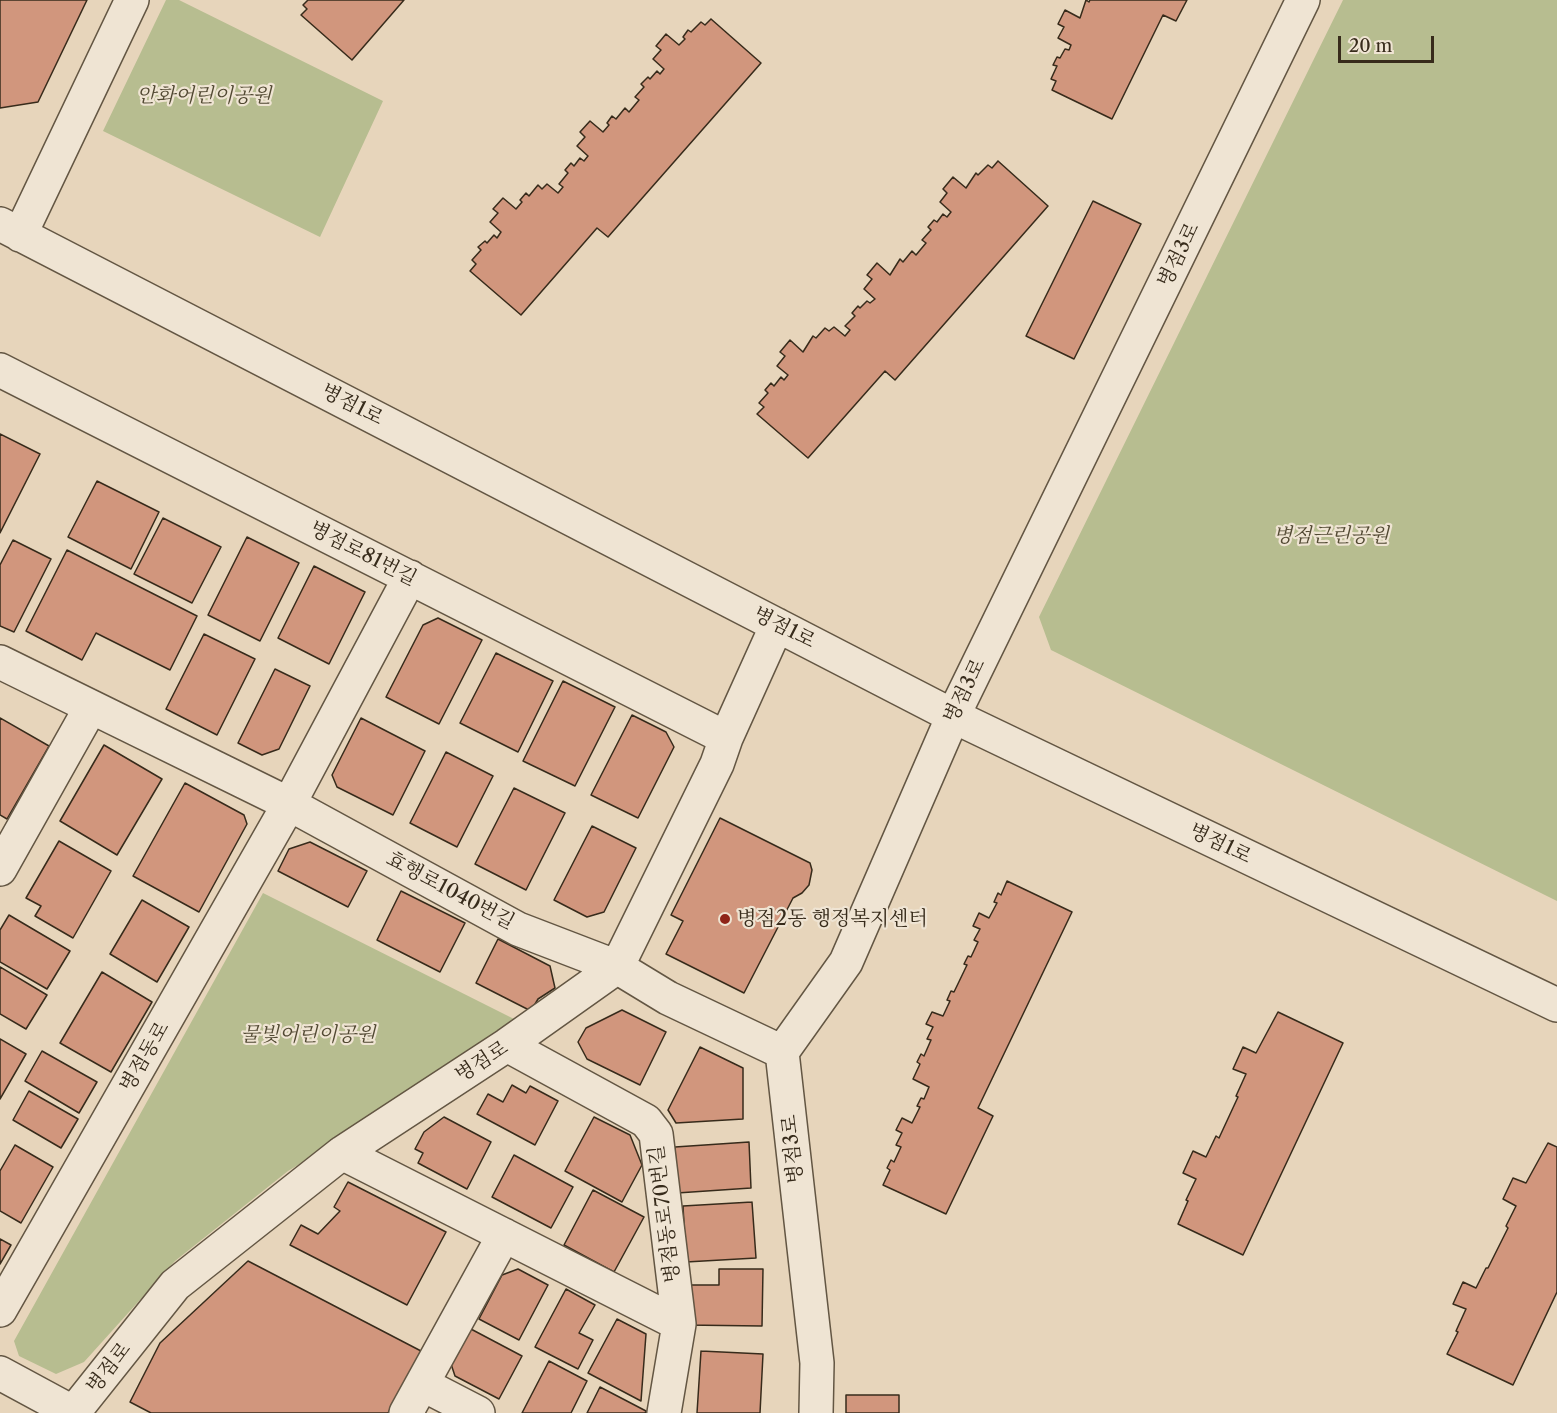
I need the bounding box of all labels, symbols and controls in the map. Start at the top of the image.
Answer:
scale bar [1341,24,1437,62]
text: 20 m [1349,35,1392,57]
park label: 안화어린이공원 [136,84,272,108]
street label: 병점3로 [1153,219,1205,291]
street label: 병점1로 [317,379,387,431]
street label: 병점로81번길 [305,517,421,591]
park label: 병점근린공원 [1273,524,1389,548]
street label: 병점1로 [749,602,819,654]
street label: 병점3로 [939,655,991,727]
street label: 병점1로 [1185,819,1255,869]
street label: 효행로1040번길 [382,847,518,935]
place label: 병점2동 행정복지센터 [737,907,928,931]
marker: 병점2동 행정복지센터 [718,912,732,926]
street label: 병점동로 [115,1018,175,1096]
park label: 물빛어린이공원 [240,1023,376,1047]
street label: 병점로 [451,1036,513,1088]
street label: 병점3로 [777,1113,809,1185]
street label: 병점동로70번길 [645,1144,685,1284]
street label: 병점로 [82,1338,136,1398]

